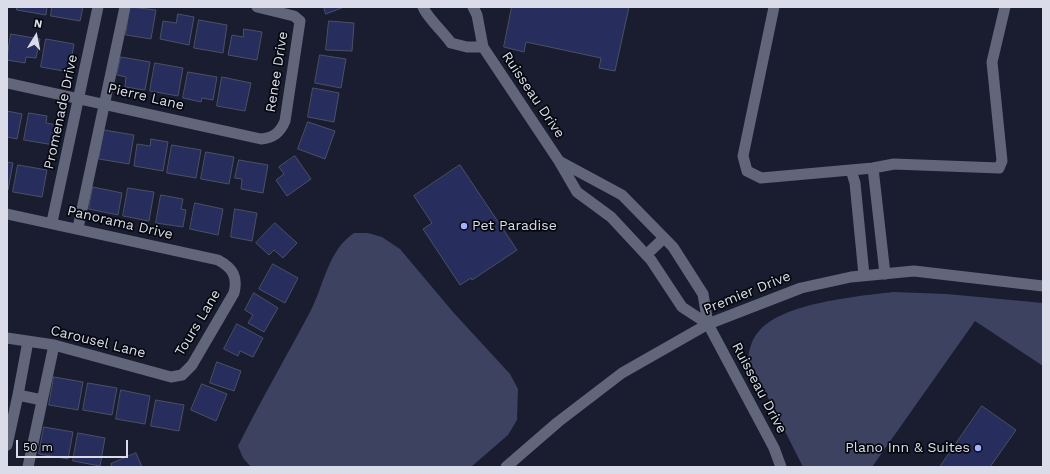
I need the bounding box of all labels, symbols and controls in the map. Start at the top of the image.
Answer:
north arrow [16,16,56,56]
text: N [33,17,43,31]
street label: Renee Drive [262,30,292,114]
street label: Ruisseau Drive [498,49,568,141]
street label: Promenade Drive [41,53,81,171]
street label: Pierre Lane [106,80,186,114]
street label: Panorama Drive [66,203,174,243]
place label: Pet Paradise [472,218,557,234]
marker: Pet Paradise [459,221,469,231]
street label: Premier Drive [701,268,793,318]
street label: Tours Lane [172,287,224,359]
street label: Carousel Lane [49,322,147,362]
street label: Ruisseau Drive [728,340,790,436]
scale bar [18,432,130,458]
text: 50 m [23,440,53,454]
place label: Plano Inn & Suites [845,440,970,456]
marker: Plano Inn & Suites [973,443,983,453]

